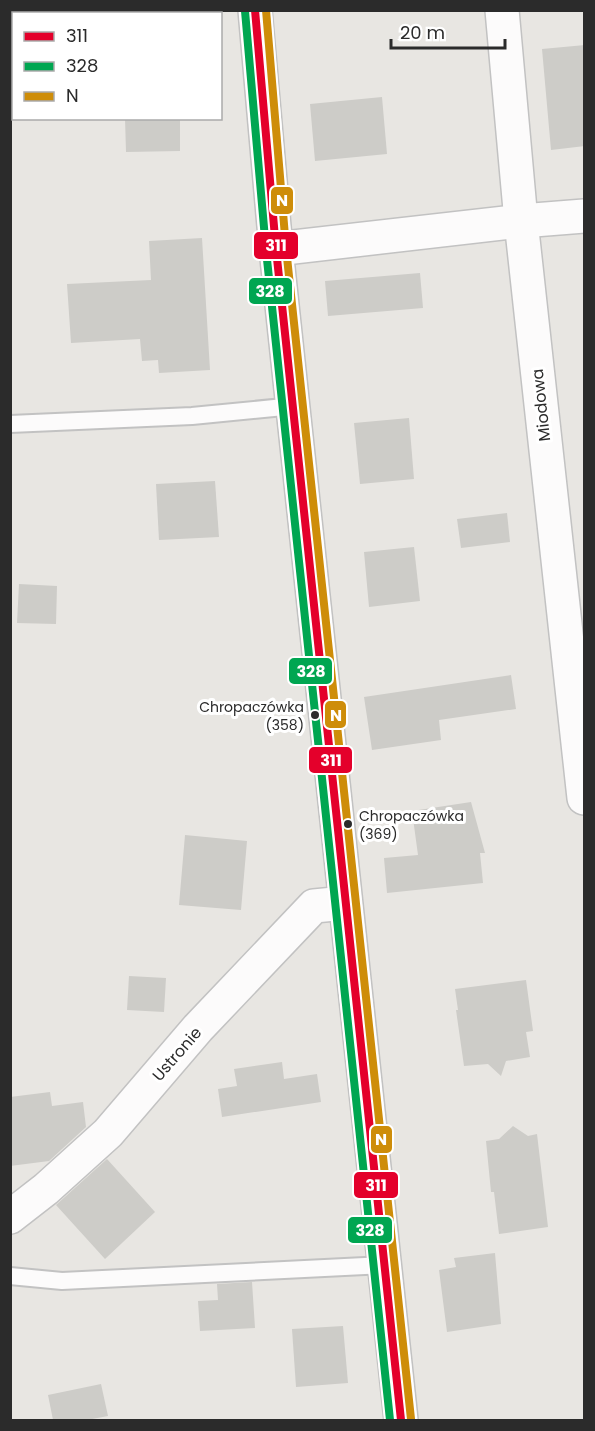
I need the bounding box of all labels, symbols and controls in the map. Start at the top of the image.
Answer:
legend [12,12,222,120]
scale bar [391,12,505,50]
text: 20 m [400,20,445,45]
text: 311 [66,23,88,48]
text: 328 [66,53,98,78]
text: N [66,83,79,108]
line badge: N [270,186,294,215]
text: N [276,189,288,212]
line badge: 311 [253,231,299,260]
text: 311 [265,234,287,257]
line badge: 328 [248,277,293,305]
text: 328 [255,280,285,303]
street label: Miodowa [526,368,556,442]
line badge: 328 [288,657,333,685]
text: 328 [296,660,326,683]
place label: Chropaczówka (358) [199,697,304,735]
line badge: N [324,700,347,729]
text: N [330,704,342,727]
marker: Chropaczówka (358) [309,709,321,721]
line badge: 311 [308,746,353,774]
text: 311 [320,749,342,772]
place label: Chropaczówka (369) [359,806,464,844]
marker: Chropaczówka (369) [342,818,354,830]
street label: Ustronie [147,1022,207,1086]
line badge: N [370,1125,393,1154]
text: N [375,1128,387,1151]
line badge: 311 [353,1171,399,1199]
text: 311 [365,1174,387,1197]
line badge: 328 [347,1216,393,1244]
text: 328 [355,1219,385,1242]

